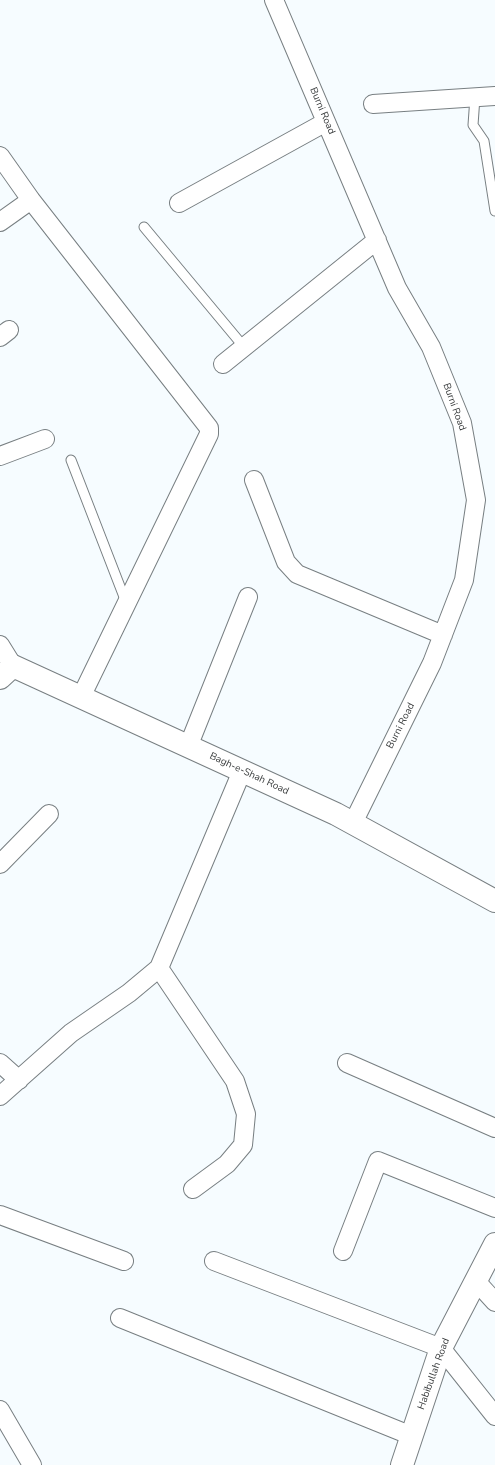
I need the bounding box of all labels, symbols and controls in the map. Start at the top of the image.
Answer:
street label: Burni Road [307,86,337,136]
street label: Burni Road [440,382,468,432]
street label: Burni Road [384,701,418,751]
street label: Bagh-e-Shah Road [207,750,291,798]
street label: Habibullah Road [415,1337,453,1411]

